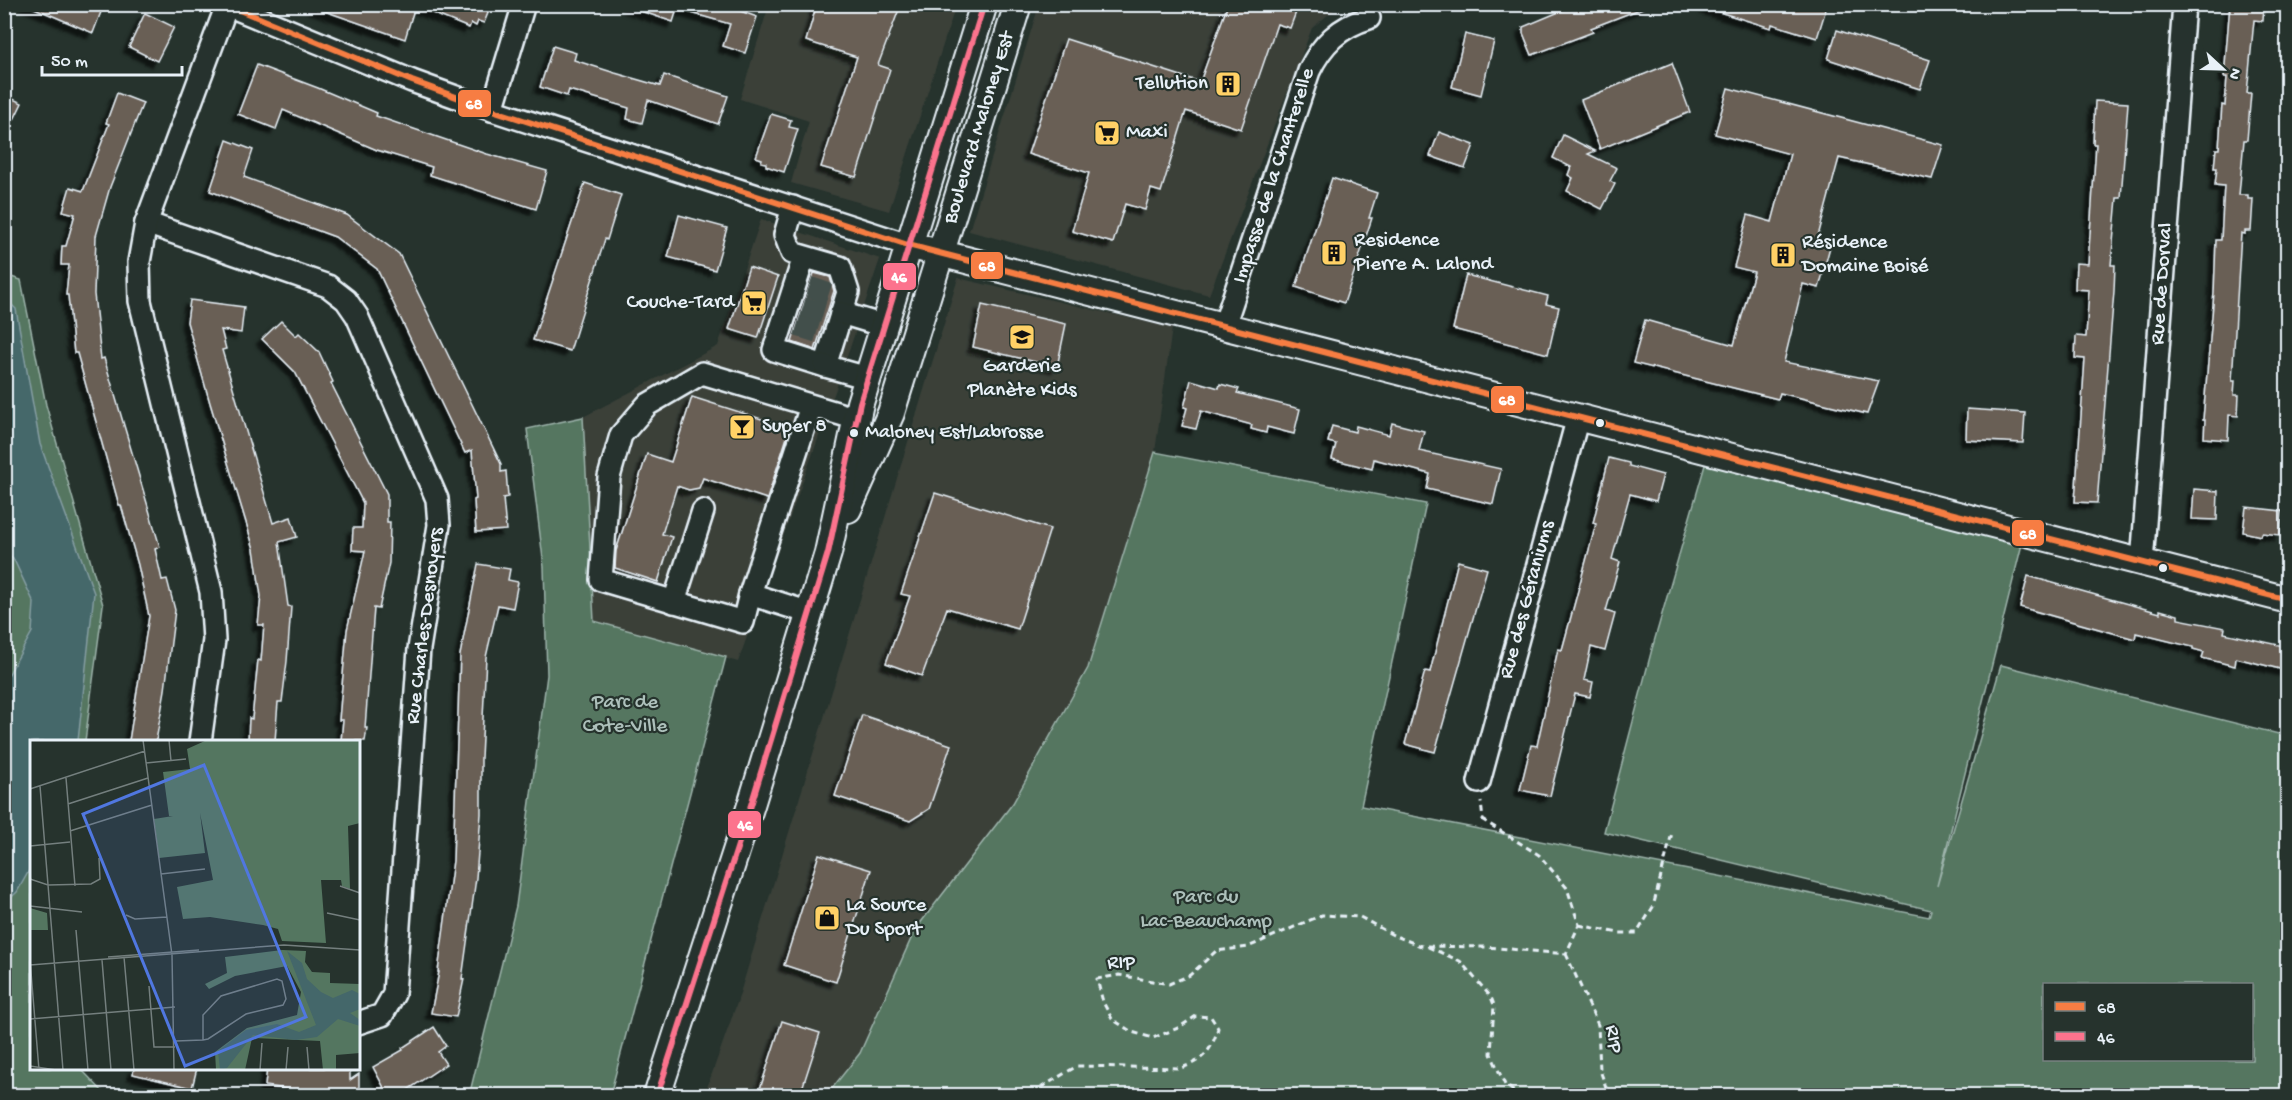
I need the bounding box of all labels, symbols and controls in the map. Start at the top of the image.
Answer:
street label: Boulevard Maloney Est [939,26,1022,228]
scale bar [42,39,182,77]
north arrow [2193,39,2253,99]
text: 50 m [51,52,88,73]
street label: Impasse de la Chanterelle [1228,64,1322,287]
text: N [2223,65,2244,82]
building icon: Tellution [1213,69,1243,99]
place label: Tellution [1135,72,1208,97]
line badge: 68 [457,89,492,118]
text: 68 [466,97,483,116]
supermarket icon: Maxi [1092,118,1122,148]
place label: Maxi [1126,121,1168,146]
street label: Rue de Dorval [2146,222,2180,346]
place label: Residence Pierre A. Lalond [1353,229,1494,278]
place label: Résidence Domaine Boisé [1800,231,1929,280]
building icon: Residence Pierre A. Lalond [1319,238,1349,268]
building icon: Résidence Domaine Boisé [1768,240,1798,270]
line badge: 68 [970,251,1004,280]
text: 68 [979,259,996,278]
line badge: 46 [882,262,917,291]
text: 46 [890,270,908,289]
supermarket icon: Couche-Tard [739,288,769,318]
place label: Couche-Tard [627,291,736,316]
school or university icon: Garderie Planète Kids [1007,322,1037,352]
place label: Garderie Planète Kids [966,355,1078,404]
line badge: 68 [1490,385,1525,414]
text: 68 [1499,393,1516,412]
bar icon: Super 8 [727,412,757,442]
place label: Super 8 [762,415,827,440]
unlabelled marker [1594,417,1606,429]
place label: Maloney Est/Labrosse [865,422,1044,445]
marker: Maloney Est/Labrosse [848,427,860,439]
street label: Rue des Géraniums [1495,517,1561,682]
line badge: 68 [2011,519,2045,547]
street label: Rue Charles-Desnoyers [402,525,451,726]
text: 68 [2020,527,2037,546]
unlabelled marker [2157,562,2169,574]
park label: Parc de Cote-Ville [583,691,668,740]
inset map [30,740,360,1070]
line badge: 46 [727,810,762,839]
text: 46 [736,818,754,837]
park label: Parc du Lac-Beauchamp [1140,886,1272,935]
place label: La Source Du Sport [844,894,927,943]
shop icon: La Source Du Sport [812,903,842,933]
street label: RIP [1107,952,1135,977]
legend [2043,983,2253,1061]
text: 68 [2097,999,2116,1020]
street label: RIP [1598,1024,1626,1055]
text: 46 [2097,1029,2116,1050]

